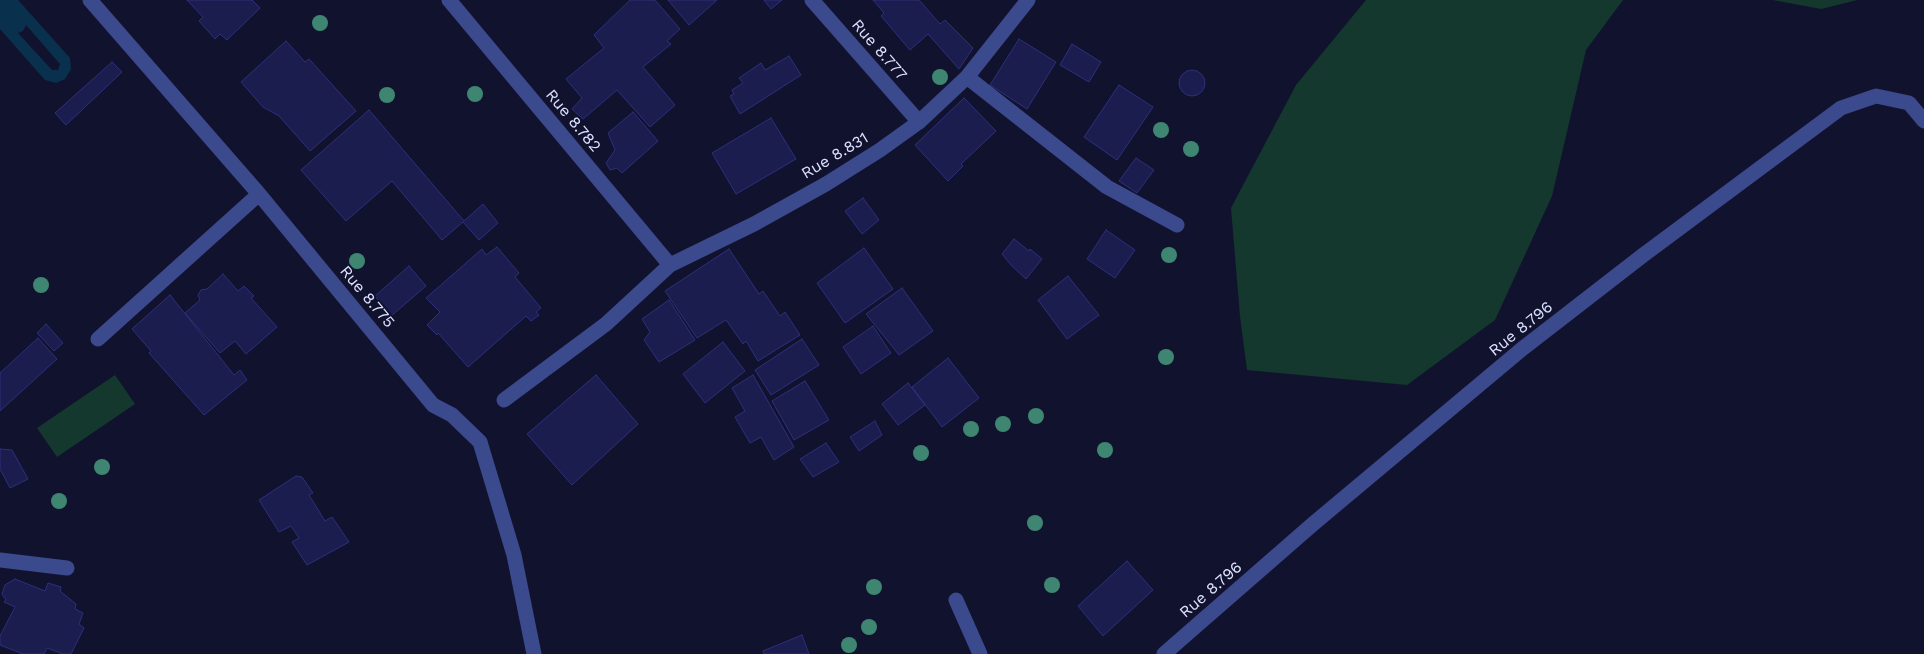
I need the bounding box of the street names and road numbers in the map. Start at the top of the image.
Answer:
street label: Rue 8.777 [847,16,911,84]
street label: Rue 8.782 [541,86,605,156]
street label: Rue 8.831 [798,129,872,183]
street label: Rue 8.775 [336,262,398,332]
street label: Rue 8.796 [1485,298,1557,360]
street label: Rue 8.796 [1176,558,1246,622]

